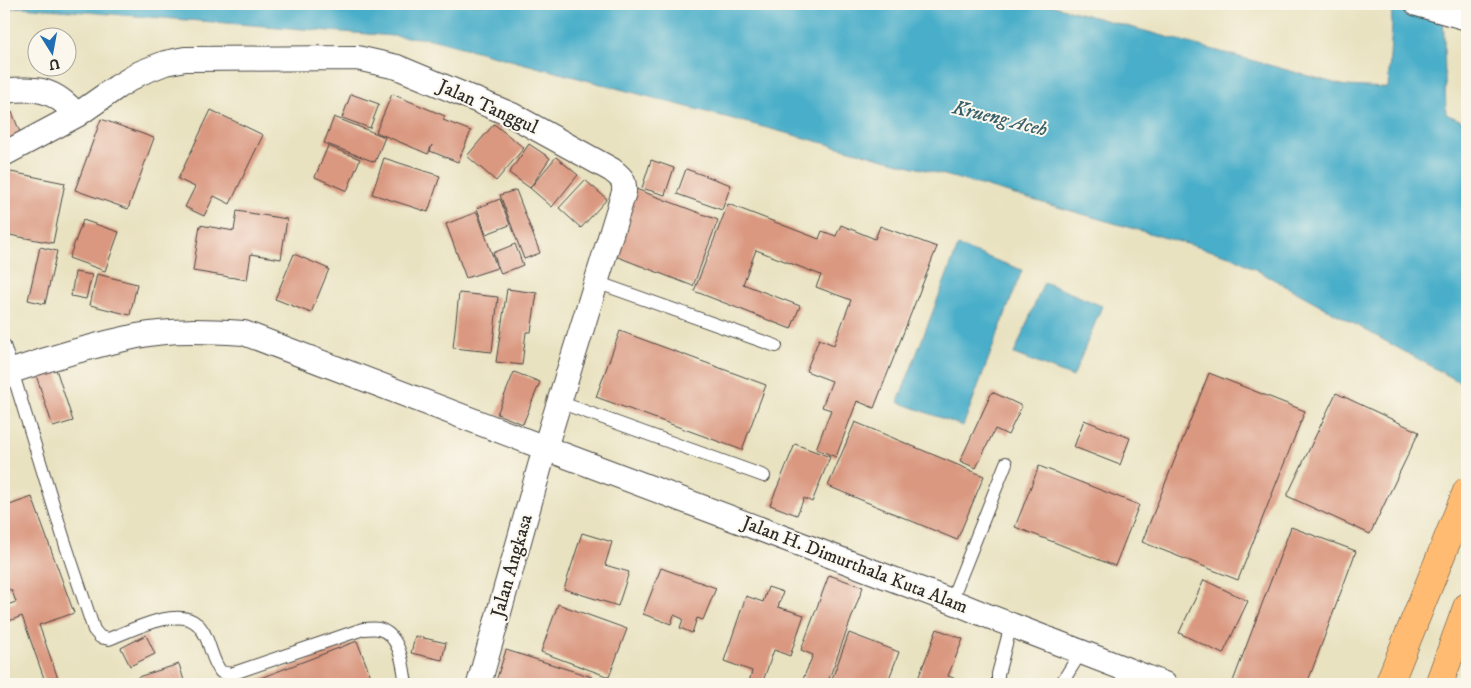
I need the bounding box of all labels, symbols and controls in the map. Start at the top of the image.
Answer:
north arrow [28,28,78,78]
text: U [47,54,61,74]
street label: Jalan Tanggul [433,74,542,139]
water label: Krueng Aceh [949,95,1050,143]
street label: Jalan H. Dimurthala Kuta Alam [737,511,971,619]
street label: Jalan Angkasa [486,512,538,622]

